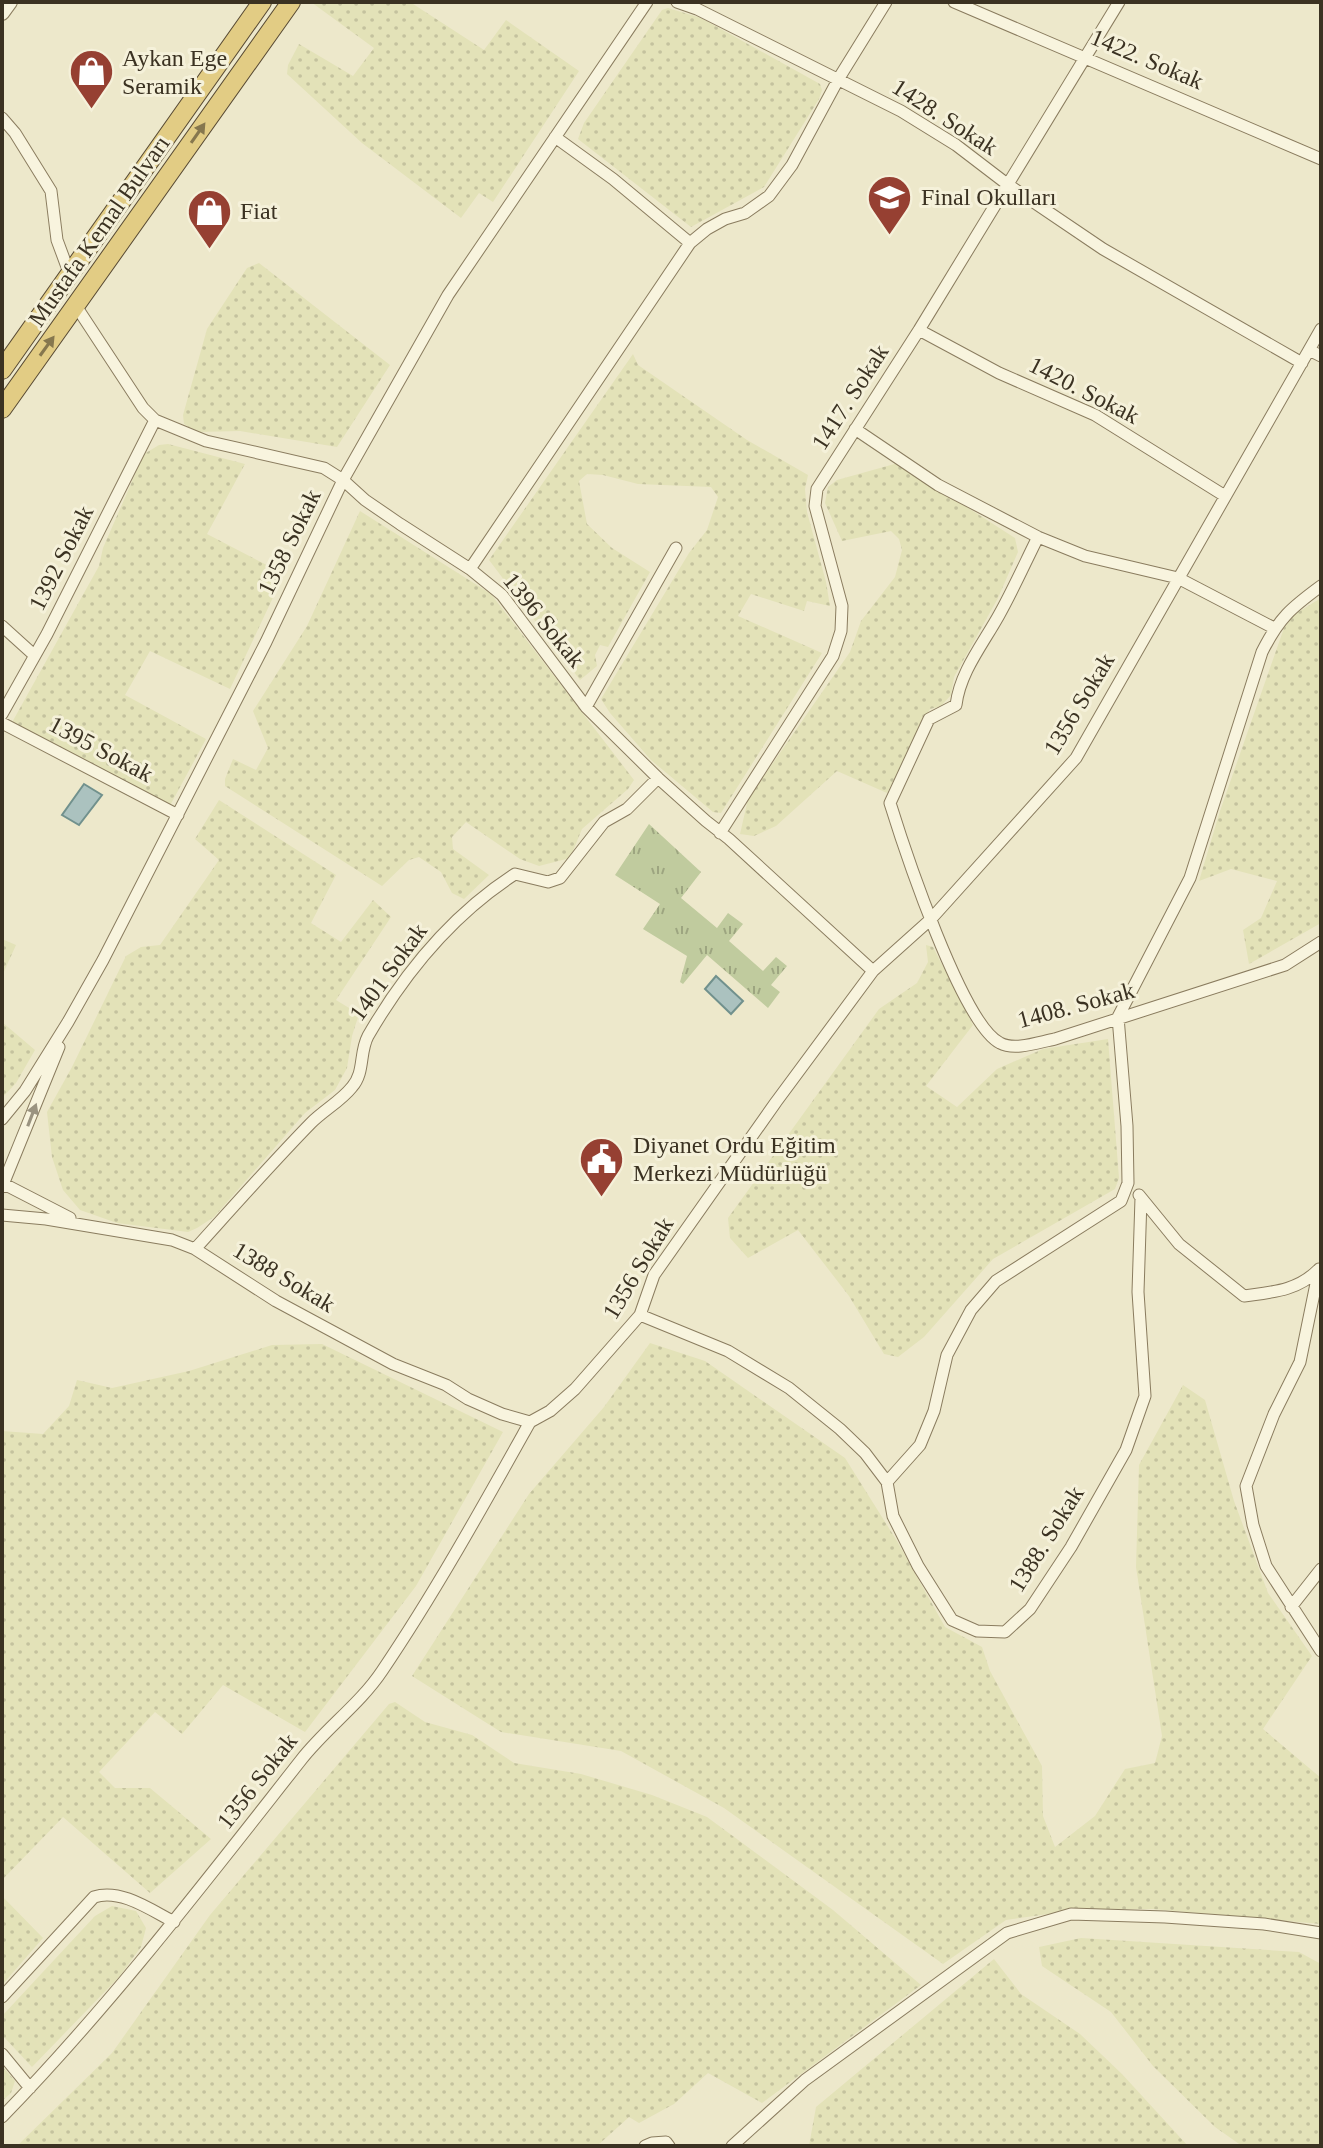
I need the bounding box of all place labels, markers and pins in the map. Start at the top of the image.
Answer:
place label: Aykan Ege Seramik [122,45,227,99]
shop icon: Aykan Ege Seramik [67,48,115,111]
school or university icon: Final Okulları [866,173,914,236]
place label: Final Okulları [921,184,1057,210]
shop icon: Fiat [185,187,233,250]
place label: Fiat [240,198,278,224]
place label: Diyanet Ordu Eğitim Merkezi Müdürlüğü [633,1132,836,1186]
public building icon: Diyanet Ordu Eğitim Merkezi Müdürlüğü [578,1135,626,1198]

